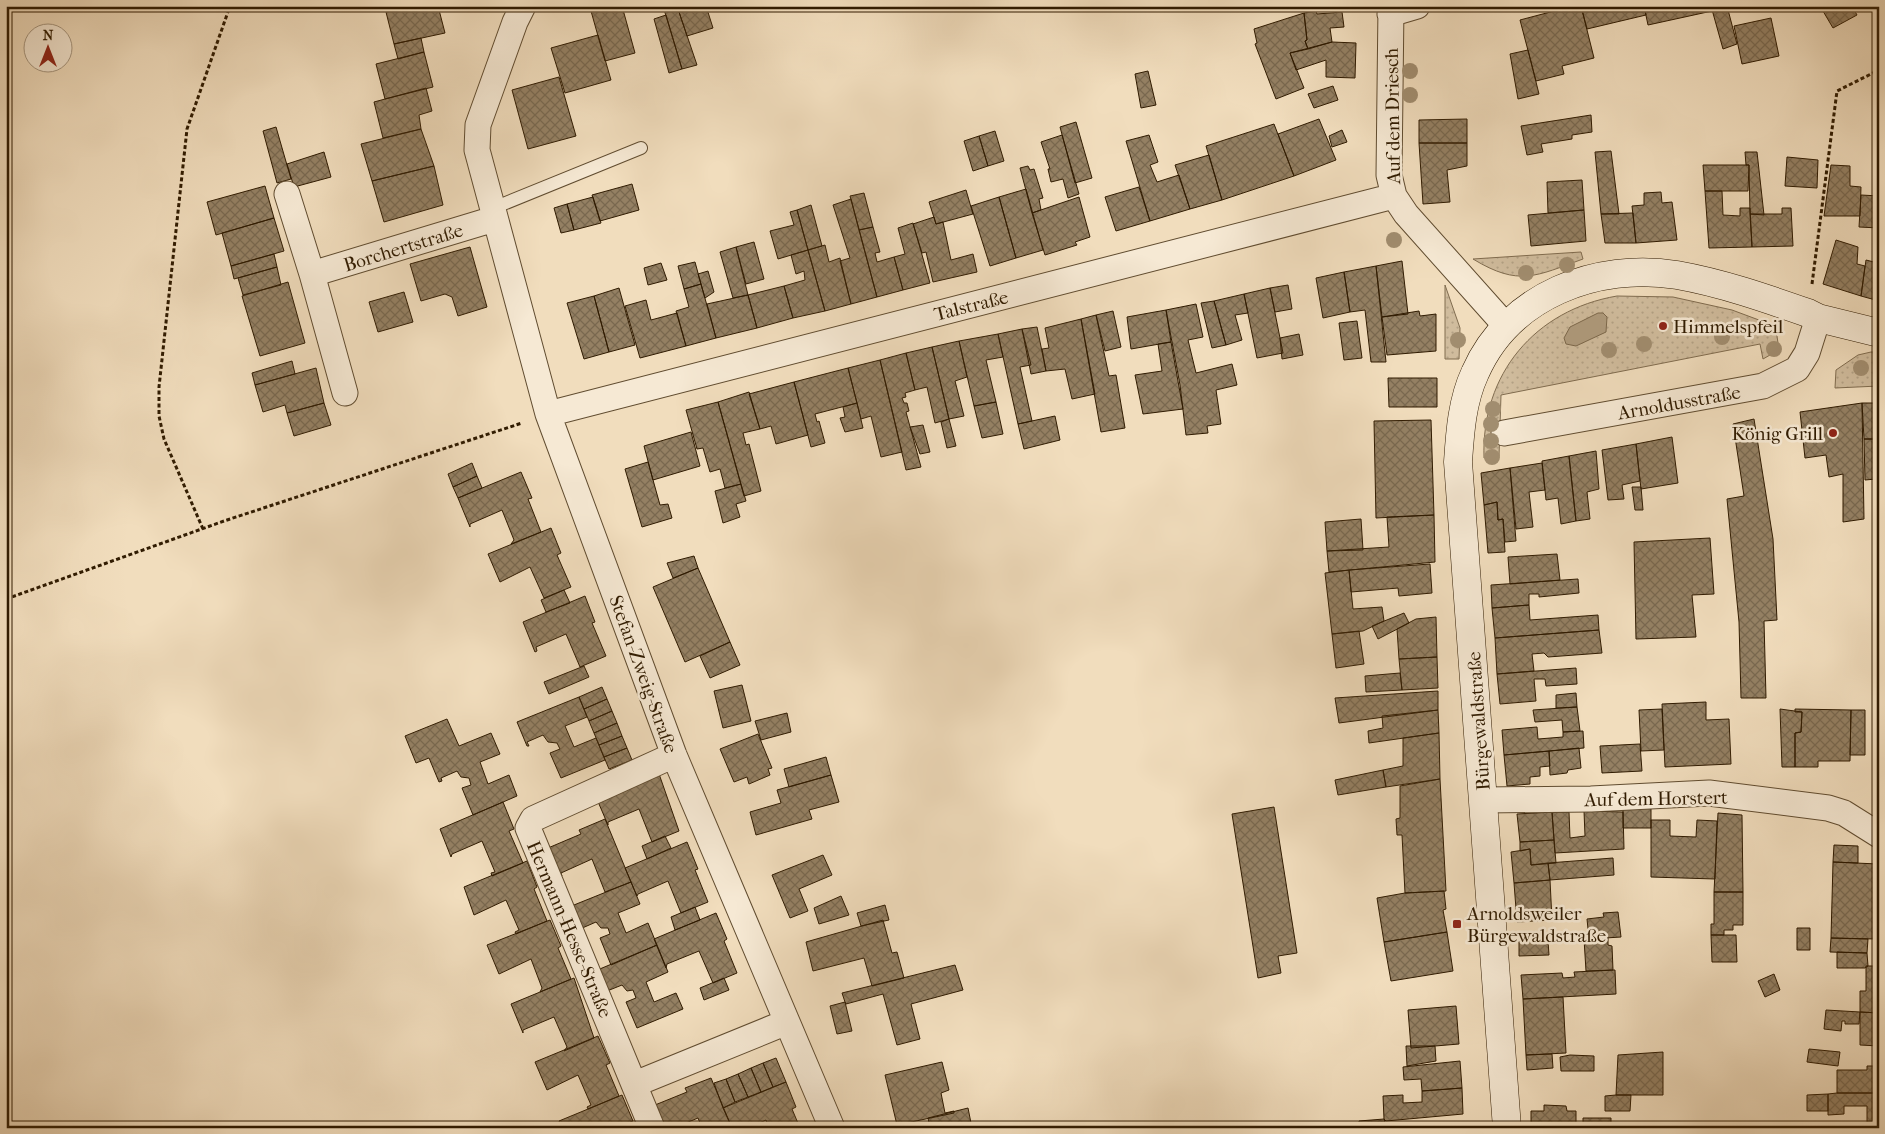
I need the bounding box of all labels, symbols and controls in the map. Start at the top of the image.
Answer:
north arrow [22,22,72,72]
text: N [43,27,54,44]
street label: Auf dem Driesch [1381,47,1405,185]
street label: Borchertstraße [341,219,466,277]
street label: Talstraße [932,286,1011,326]
place label: Himmelspfeil [1673,316,1783,338]
marker: Himmelspfeil [1657,320,1669,332]
street label: Arnoldusstraße [1615,381,1742,425]
place label: König Grill [1732,423,1823,445]
marker: König Grill [1827,427,1839,439]
street label: Stefan-Zweig-Straße [604,592,682,756]
street label: Bürgewaldstraße [1463,651,1495,791]
street label: Auf dem Horstert [1583,787,1728,811]
street label: Hermann-Hesse-Straße [522,838,616,1021]
place label: Arnoldsweiler Bürgewaldstraße [1466,903,1606,947]
marker: Arnoldsweiler Bürgewaldstraße [1451,918,1463,930]

